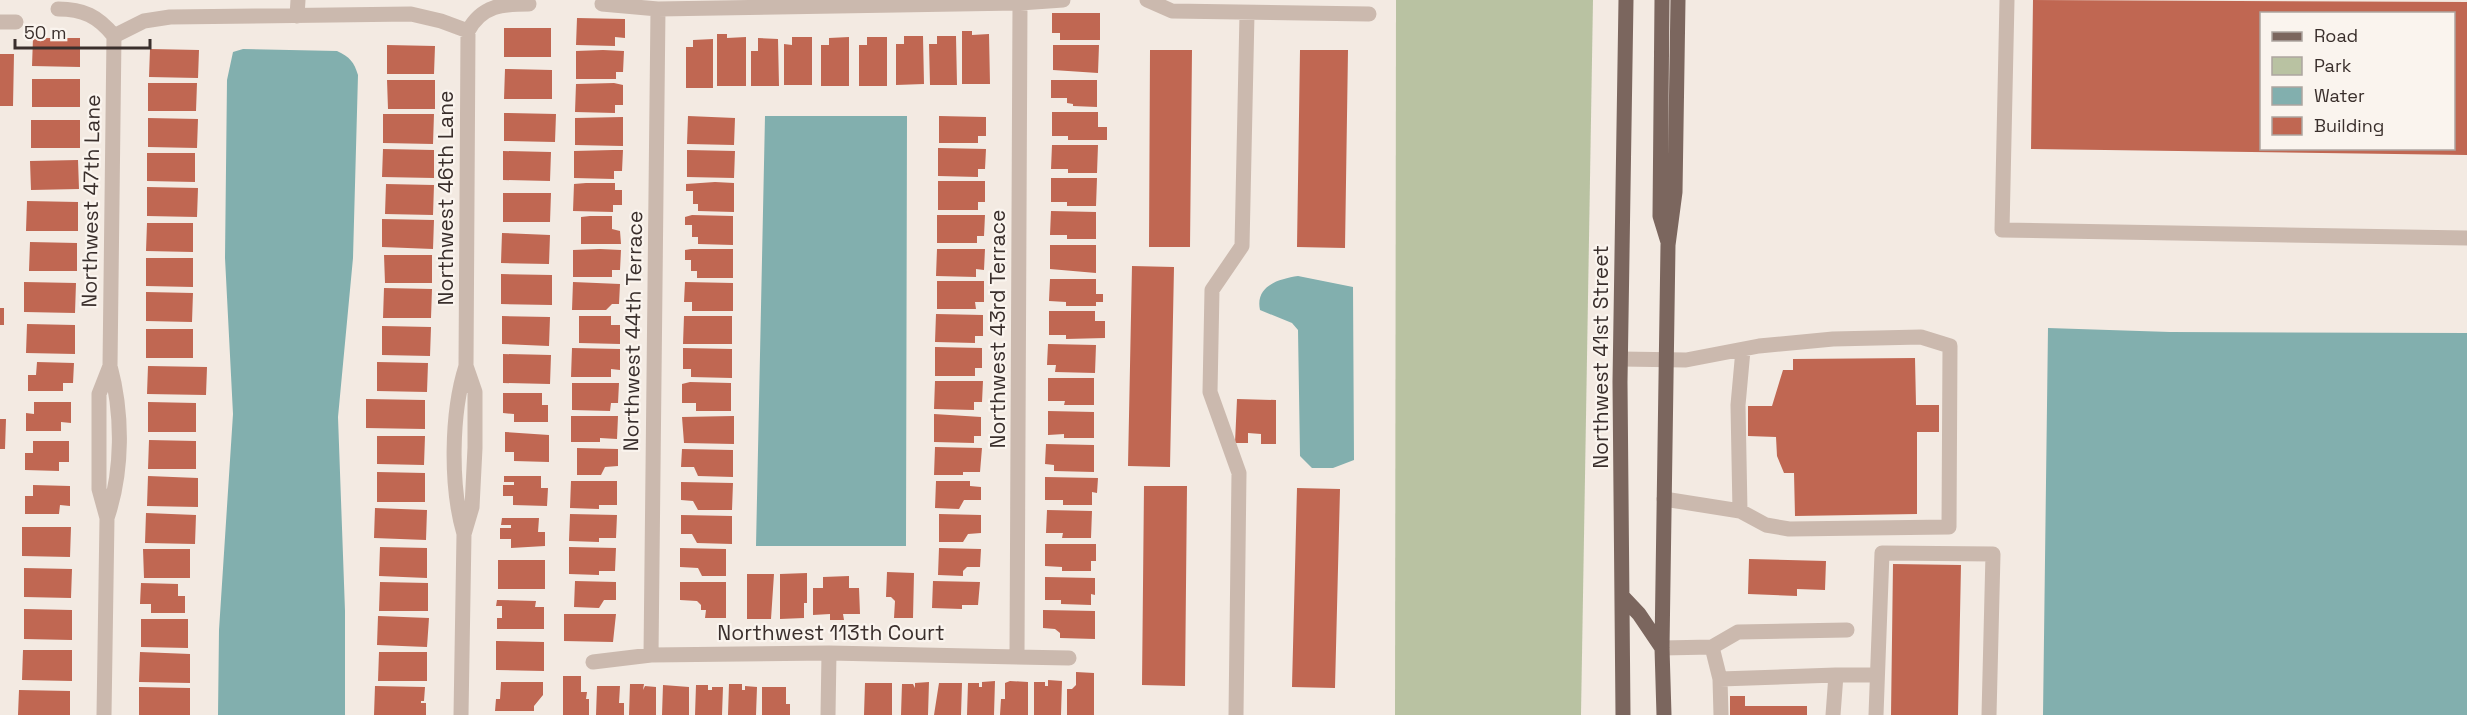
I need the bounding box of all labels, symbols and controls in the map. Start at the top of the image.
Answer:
scale bar [15,12,150,50]
legend [2260,12,2455,150]
text: 50 m [24,21,66,44]
text: Road [2314,24,2358,47]
text: Park [2314,54,2352,77]
text: Water [2314,84,2365,107]
street label: Northwest 46th Lane [432,91,459,305]
street label: Northwest 47th Lane [75,94,106,308]
text: Building [2314,114,2384,137]
street label: Northwest 44th Terrace [617,210,648,452]
street label: Northwest 43rd Terrace [984,210,1011,448]
street label: Northwest 41st Street [1587,245,1614,469]
street label: Northwest 113th Court [717,619,945,646]

